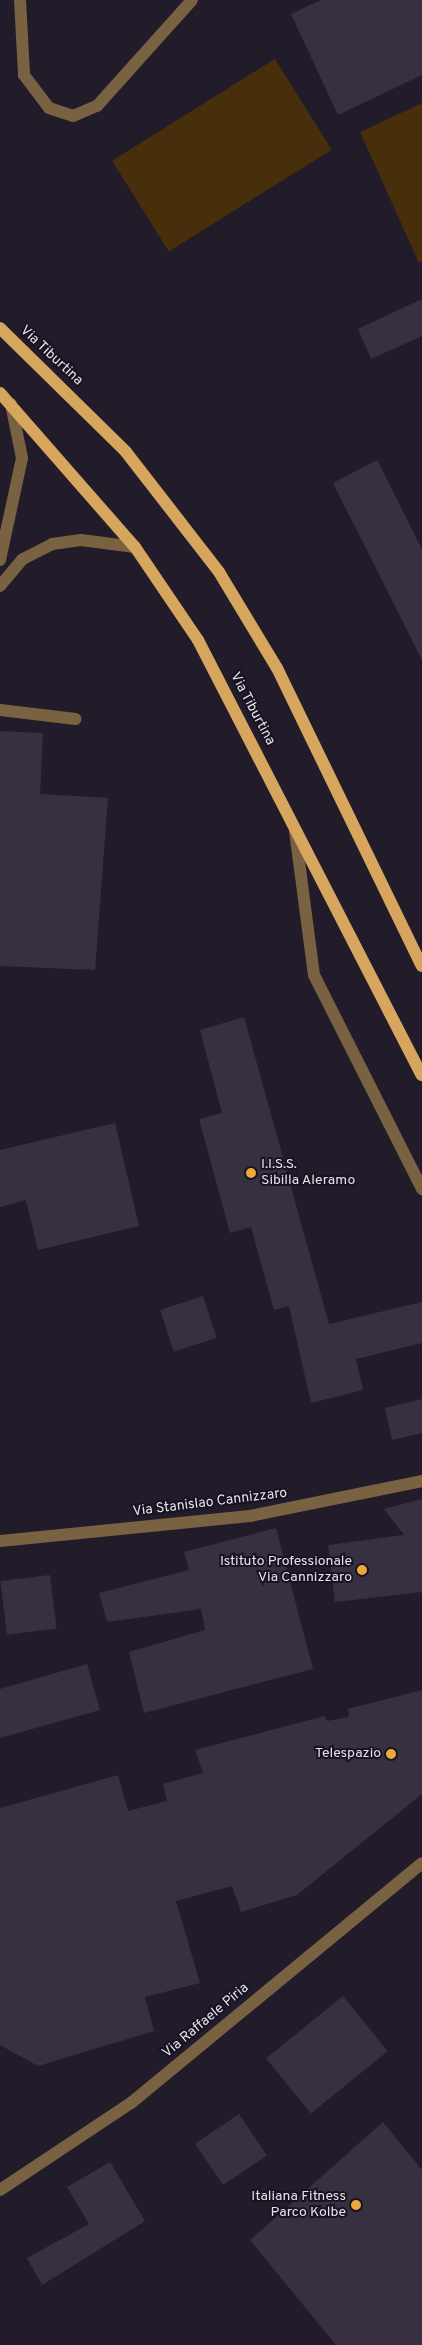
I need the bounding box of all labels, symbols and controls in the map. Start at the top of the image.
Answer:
street label: Via Tiburtina [16,322,86,390]
street label: Via Tiburtina [226,670,278,748]
place label: I.I.S.S. Sibilla Aleramo [261,1157,356,1190]
marker: I.I.S.S. Sibilla Aleramo [245,1167,257,1179]
street label: Via Stanislao Cannizzaro [132,1485,288,1521]
place label: Istituto Professionale Via Cannizzaro [220,1554,352,1586]
marker: Istituto Professionale Via Cannizzaro [356,1564,368,1576]
place label: Telespazio [315,1746,381,1762]
marker: Telespazio [385,1748,397,1760]
street label: Via Raffaele Piria [159,1980,253,2062]
place label: Italiana Fitness Parco Kolbe [251,2189,346,2222]
marker: Italiana Fitness Parco Kolbe [350,2199,362,2211]

